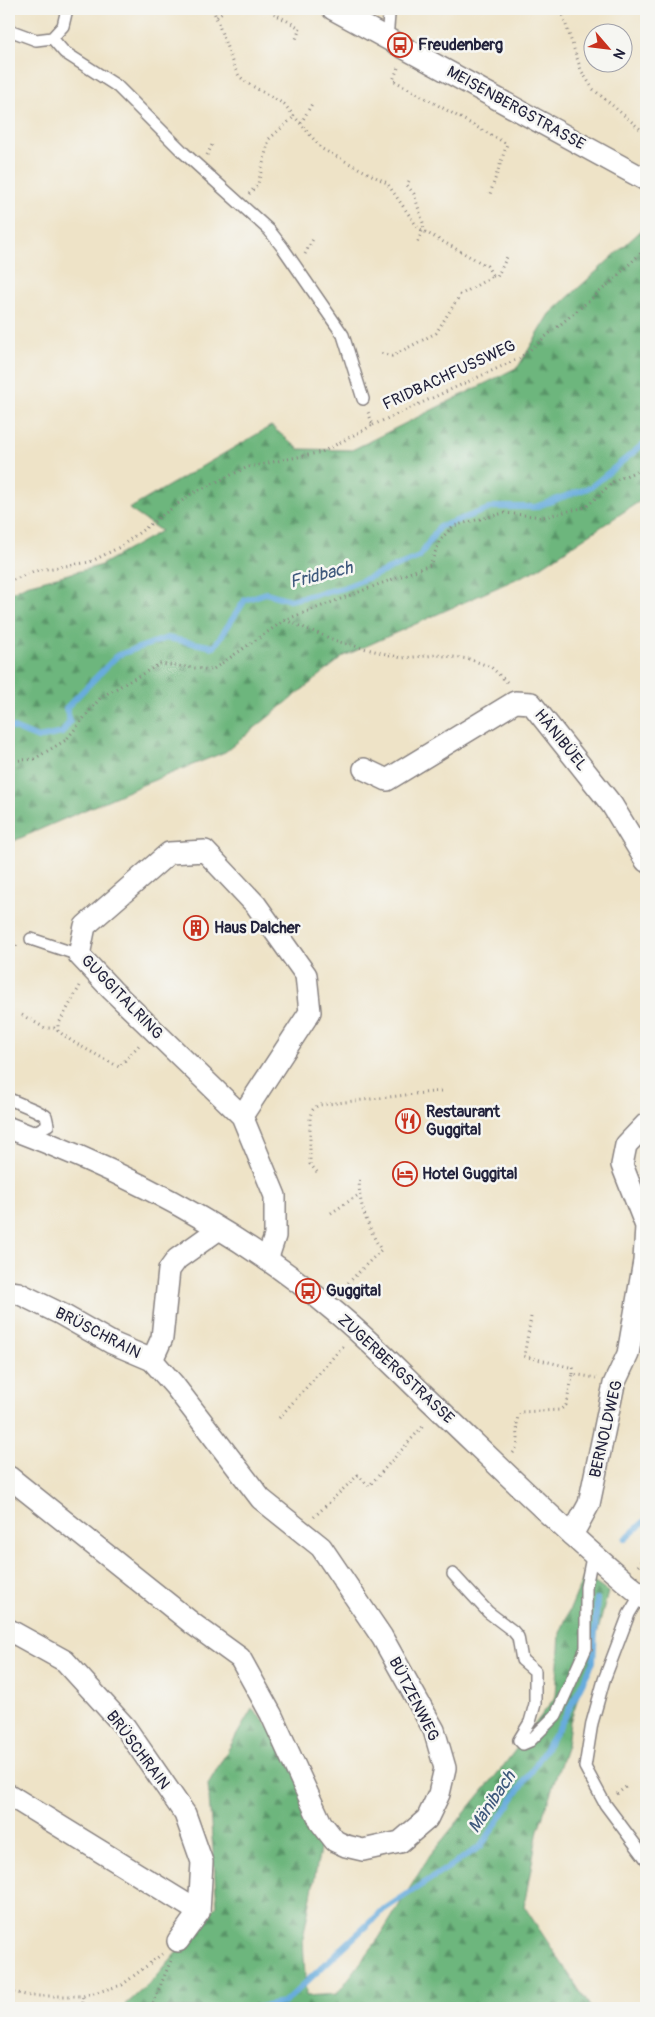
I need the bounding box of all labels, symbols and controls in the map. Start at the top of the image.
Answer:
north arrow [582,22,632,72]
bus stop icon: Freudenberg [387,32,413,58]
place label: Freudenberg [418,35,503,55]
text: N [609,46,629,62]
street label: MEISENBERGSTRASSE [443,62,589,154]
street label: FRIDBACHFUSSWEG [379,335,519,415]
water label: Fridbach [287,556,356,594]
street label: HÄNIBÜEL [530,705,592,775]
building icon: Haus Dalcher [183,915,209,941]
place label: Haus Dalcher [214,918,301,938]
street label: GUGGITALRING [77,951,167,1043]
place label: Restaurant Guggital [426,1102,500,1140]
restaurant icon: Restaurant Guggital [395,1108,421,1134]
hotel icon: Hotel Guggital [392,1161,418,1187]
place label: Hotel Guggital [422,1164,518,1184]
bus stop icon: Guggital [295,1278,321,1304]
place label: Guggital [326,1281,381,1301]
street label: BRÜSCHRAIN [52,1303,144,1363]
street label: ZUGERBERGSTRASSE [334,1310,458,1428]
street label: BERNOLDWEG [585,1378,627,1480]
street label: BÜTZENWEG [384,1654,444,1744]
street label: BRÜSCHRAIN [102,1707,174,1793]
water label: Mänibach [463,1765,522,1837]

